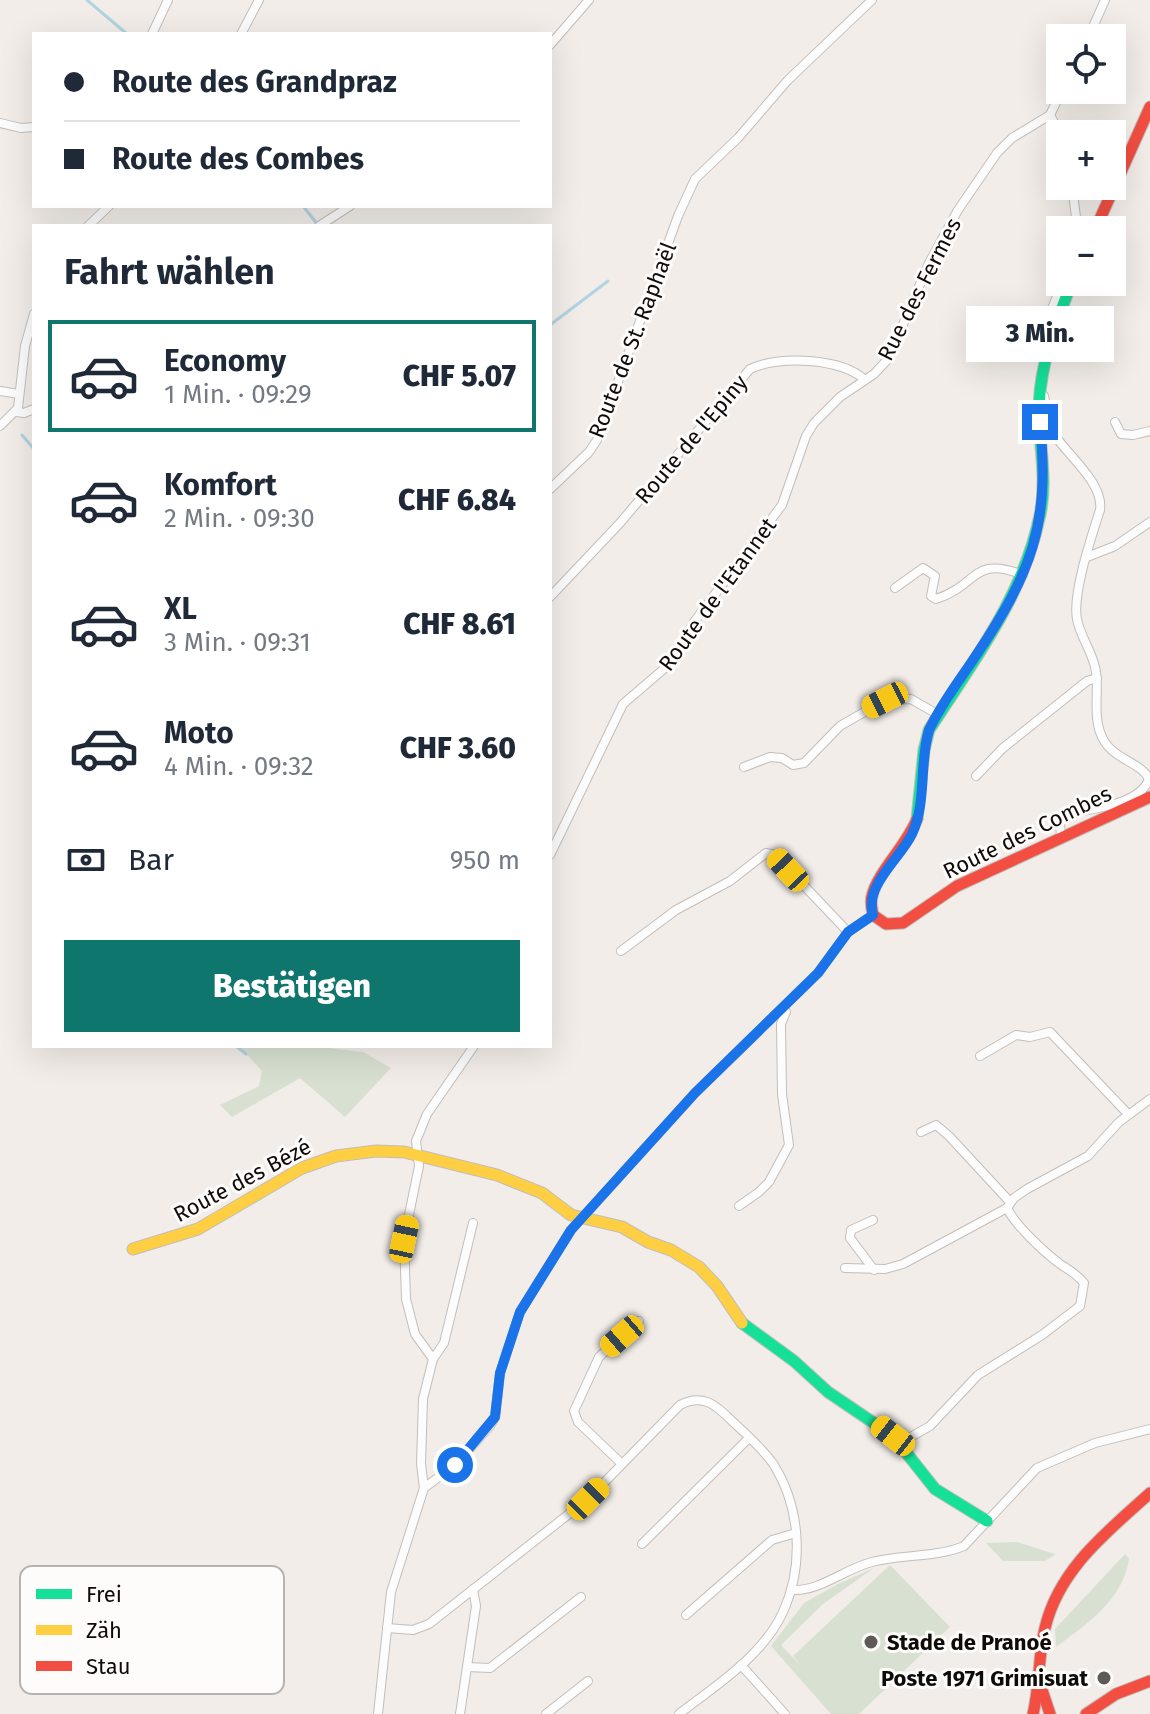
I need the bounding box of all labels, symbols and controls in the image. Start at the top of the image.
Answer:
map controls [1046,24,1126,296]
button: locate [1046,24,1126,104]
text: Route des Grandpraz [112,64,397,100]
button: + [1046,120,1126,200]
text: Route des Combes [112,141,364,177]
street label: Rue des Fermes [872,213,967,365]
button: − [1046,216,1126,296]
street label: Route de St. Raphaël [583,238,682,442]
text: Fahrt wählen [64,250,275,294]
callout: 3 Min. [966,306,1114,362]
text: 3 Min. [1006,318,1074,349]
icon: car [68,340,140,412]
text: Economy [164,343,286,379]
text: CHF 5.07 [403,358,516,394]
street label: Route de l'Epiny [630,369,753,509]
text: 1 Min. · 09:29 [164,379,312,410]
route end [1022,404,1058,440]
icon: car [68,464,140,536]
text: Komfort [164,467,277,503]
text: CHF 6.84 [398,482,516,518]
text: 2 Min. · 09:30 [164,503,315,534]
street label: Route de l'Etannet [653,512,782,676]
icon: car [68,588,140,660]
text: XL [164,591,197,627]
text: CHF 8.61 [403,606,516,642]
text: 3 Min. · 09:31 [164,627,311,658]
car [858,678,912,722]
icon: car [68,712,140,784]
text: Moto [164,715,234,751]
text: CHF 3.60 [400,730,516,766]
text: 4 Min. · 09:32 [164,751,314,782]
street label: Route des Combes [939,780,1116,885]
icon: cash [64,838,108,882]
text: Bar [128,842,174,878]
car [763,844,813,896]
text: 950 m [450,845,520,876]
button: Bestätigen [64,940,520,1032]
street label: Route des Bézé [169,1133,316,1228]
car [387,1213,421,1265]
car [596,1311,648,1361]
car [867,1412,919,1460]
route start [437,1447,473,1483]
car [563,1474,613,1524]
legend [20,1566,284,1694]
text: Frei [86,1581,122,1608]
text: Zäh [86,1617,122,1644]
place label: Stade de Pranoé [887,1629,1052,1656]
marker: Stade de Pranoé [862,1633,880,1651]
text: Stau [86,1653,131,1680]
place label: Poste 1971 Grimisuat [881,1665,1089,1692]
marker: Poste 1971 Grimisuat [1095,1669,1113,1687]

